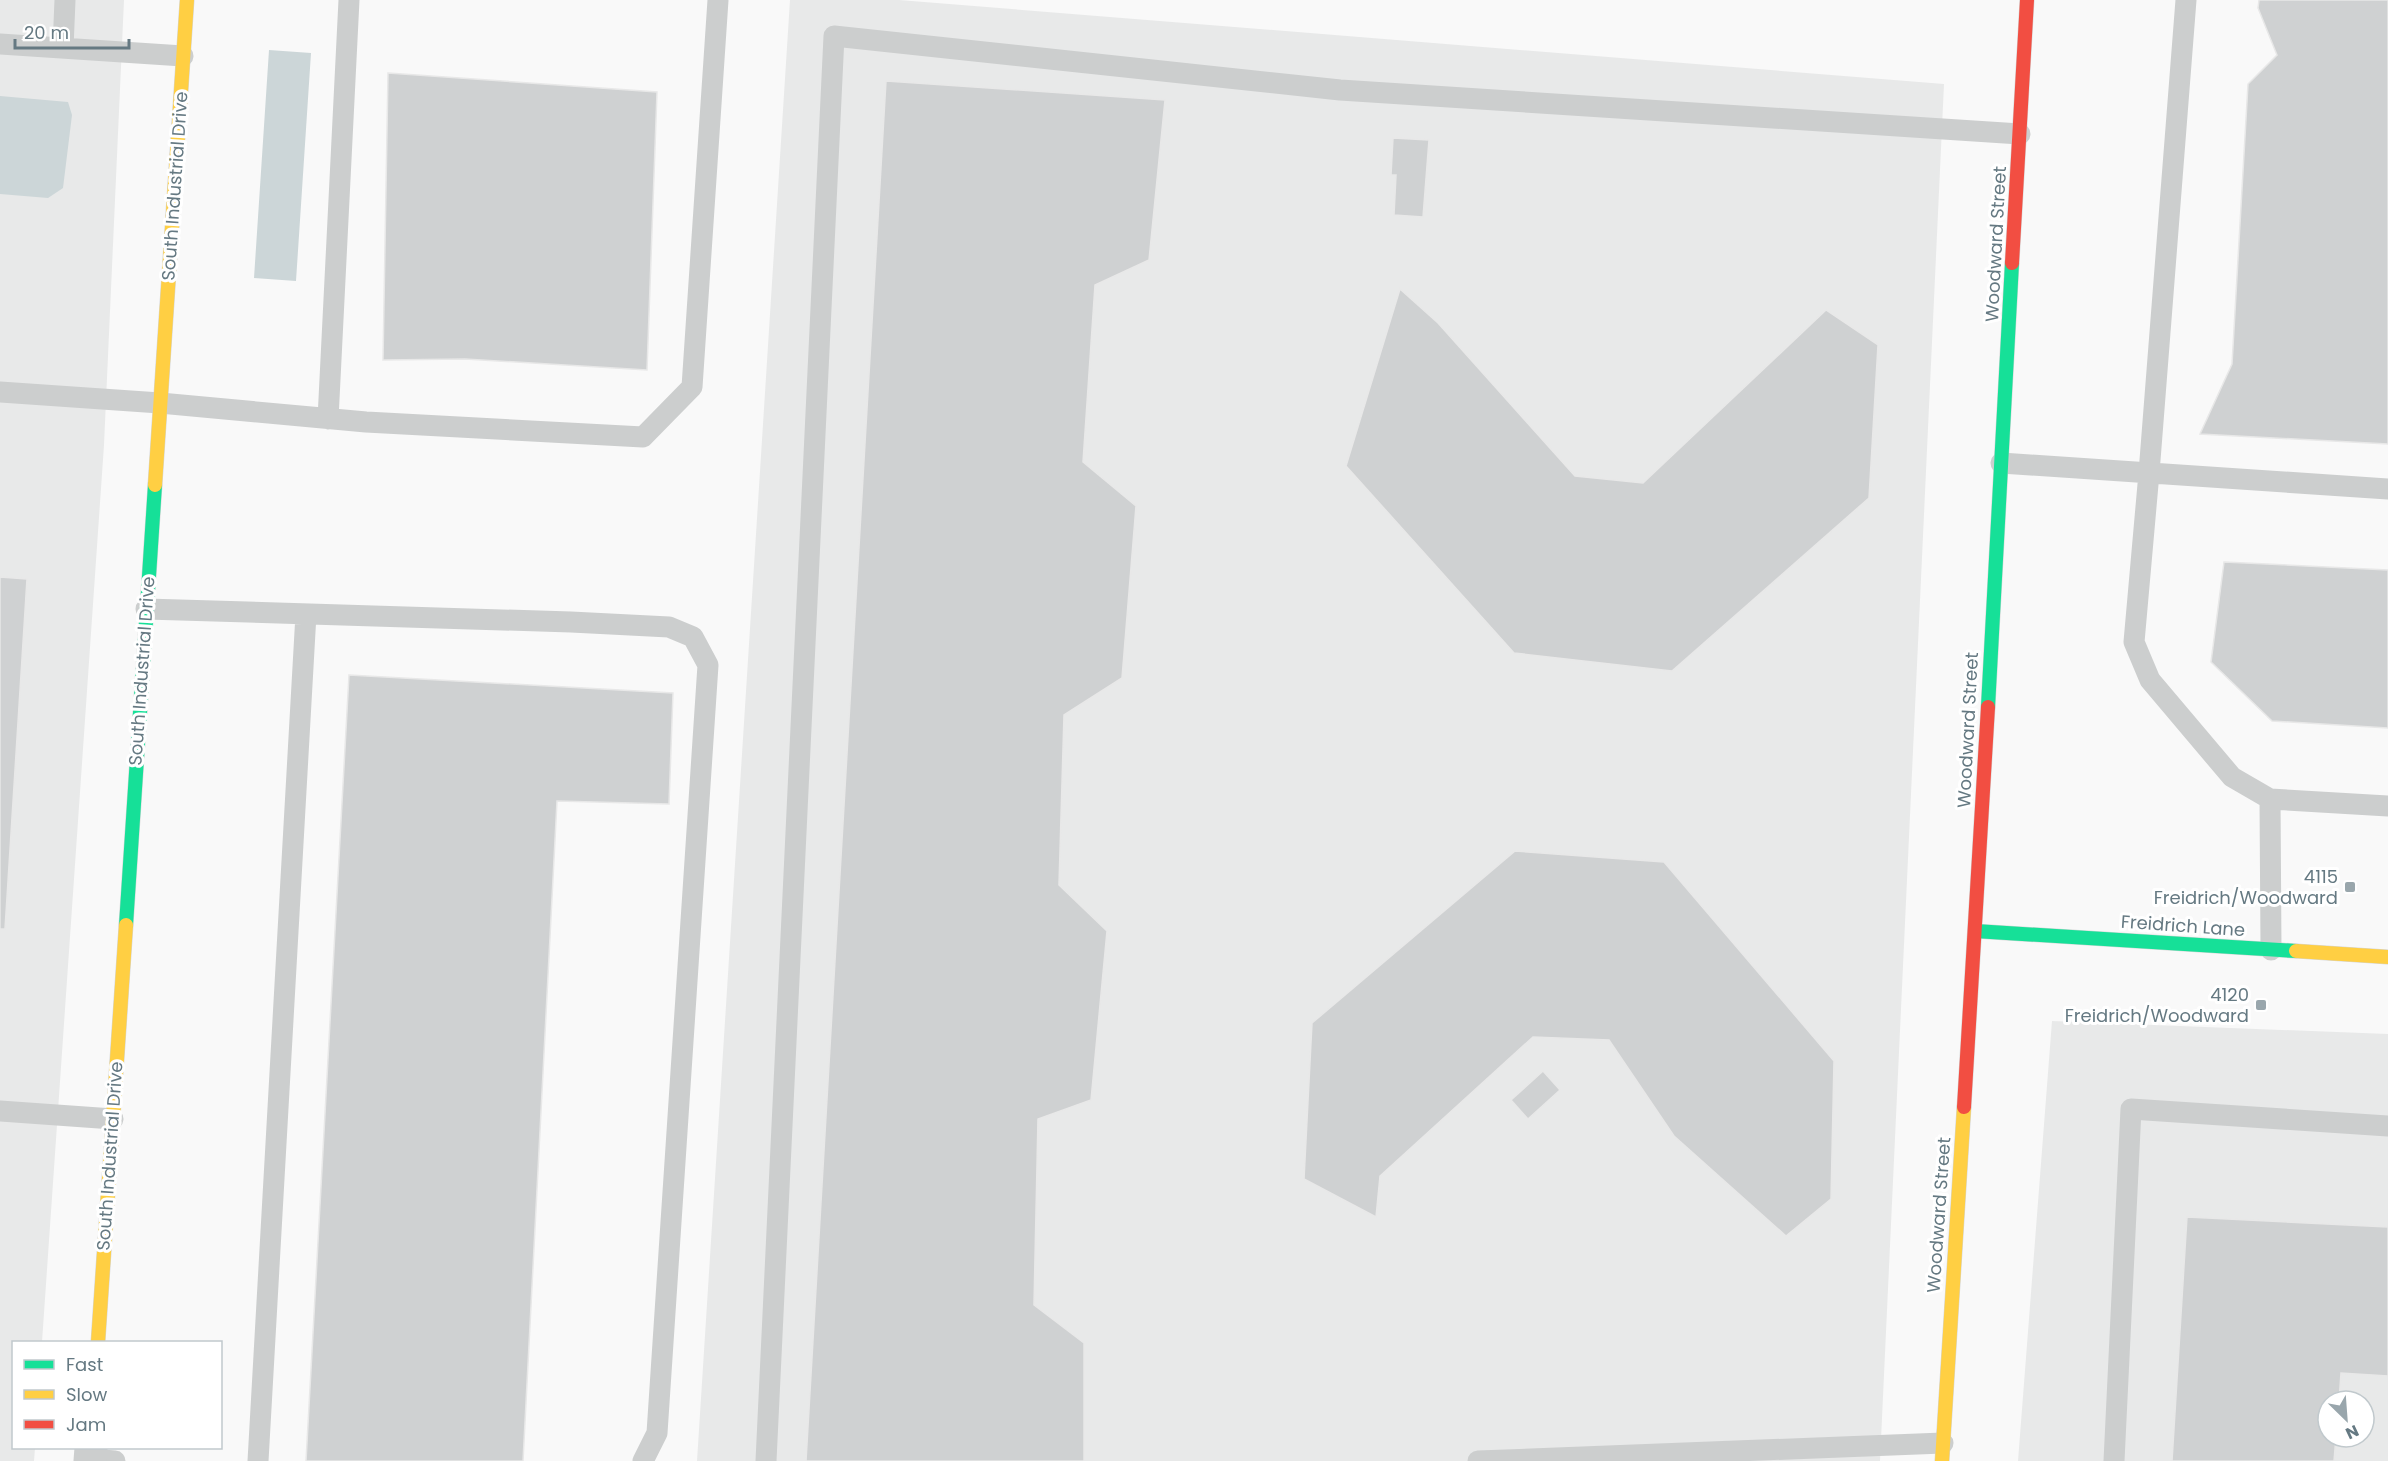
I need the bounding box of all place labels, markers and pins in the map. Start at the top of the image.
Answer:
place label: 4115 Freidrich/Woodward [2154,864,2338,910]
marker: 4115 Freidrich/Woodward [2343,880,2357,894]
place label: 4120 Freidrich/Woodward [2065,982,2249,1028]
marker: 4120 Freidrich/Woodward [2254,998,2268,1012]

